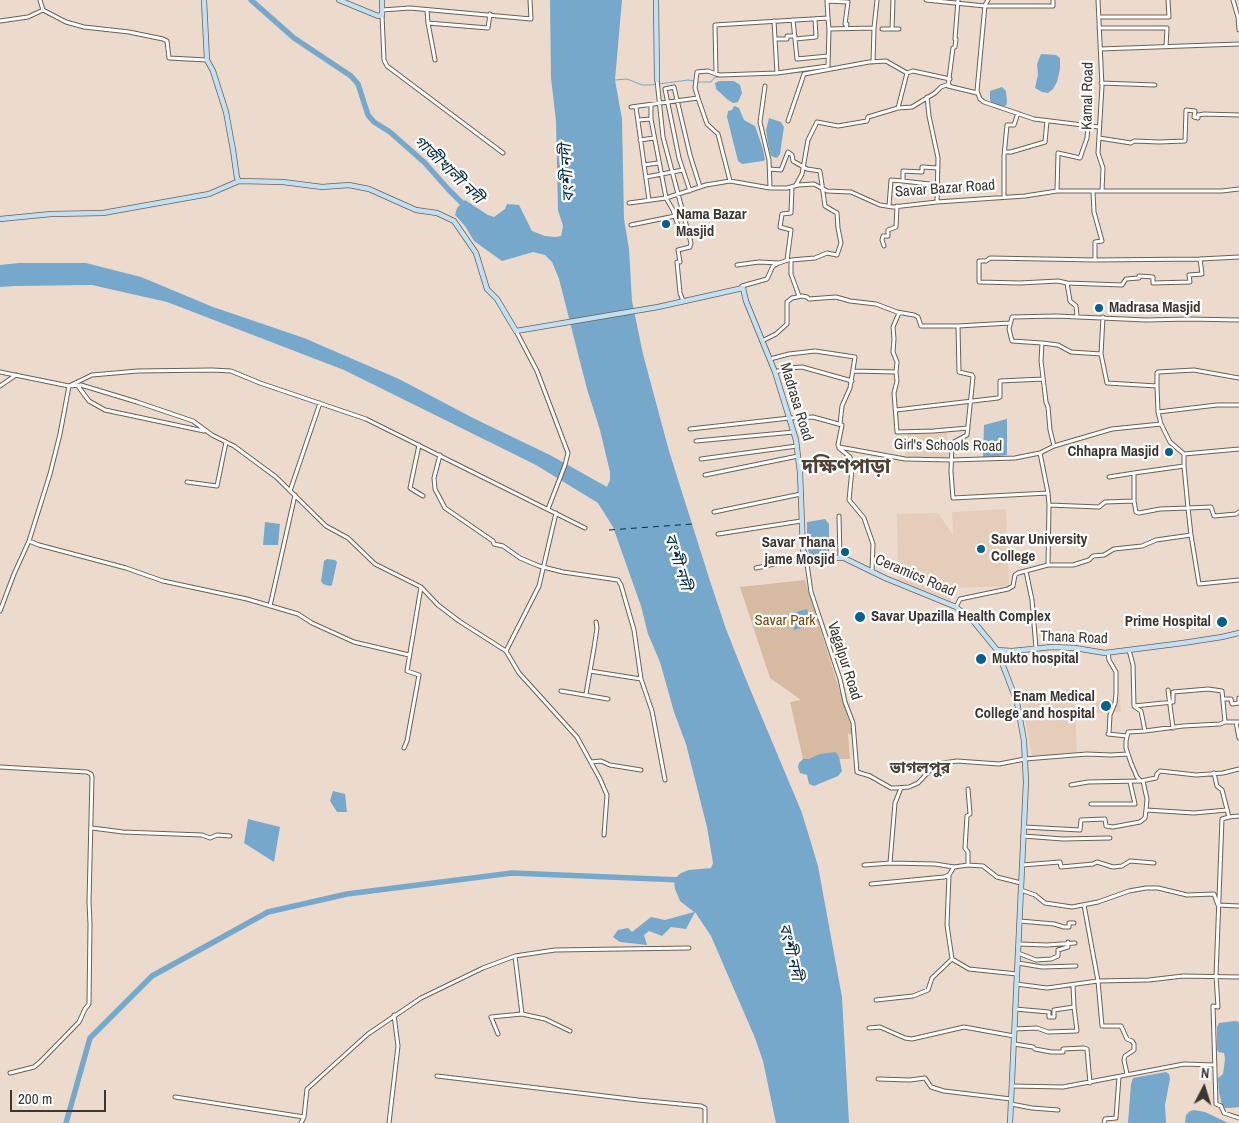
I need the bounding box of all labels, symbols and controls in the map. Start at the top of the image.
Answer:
street label: Kamal Road [1078,62,1098,130]
water label: গাজীখালী নদী [409,132,487,208]
water label: বংশী নদী [557,143,579,203]
street label: Savar Bazar Road [894,177,996,201]
place label: Nama Bazar Masjid [676,206,746,241]
marker: Nama Bazar Masjid [660,218,672,230]
place label: Madrasa Masjid [1109,299,1201,317]
marker: Madrasa Masjid [1093,302,1105,314]
street label: Madrasa Road [776,361,816,443]
street label: Girl's Schools Road [894,436,1002,456]
place label: Chhapra Masjid [1067,443,1159,461]
marker: Chhapra Masjid [1163,446,1175,458]
district label: দক্ষিণপাড়া [802,456,890,480]
water label: বংশী নদী [659,531,695,593]
place label: Savar University College [991,531,1087,566]
place label: Savar Thana jame Mosjid [762,534,835,569]
marker: Savar University College [975,543,987,555]
marker: Savar Thana jame Mosjid [839,546,851,558]
street label: Ceramics Road [872,551,958,601]
place label: Savar Upazilla Health Complex [871,608,1051,626]
marker: Savar Upazilla Health Complex [853,610,867,624]
park label: Savar Park [755,612,815,630]
place label: Prime Hospital [1125,613,1211,631]
marker: Prime Hospital [1215,615,1229,629]
street label: Vagalpur Road [823,620,865,702]
street label: Thana Road [1040,628,1108,648]
place label: Mukto hospital [992,650,1079,668]
marker: Mukto hospital [974,652,988,666]
place label: Enam Medical College and hospital [975,688,1095,723]
marker: Enam Medical College and hospital [1099,699,1113,713]
district label: ভাগলপুর [890,759,950,779]
water label: বংশী নদী [774,922,806,982]
north arrow [1179,1063,1229,1113]
text: N [1200,1064,1210,1082]
scale bar [12,1080,109,1112]
text: 200 m [18,1088,52,1109]

